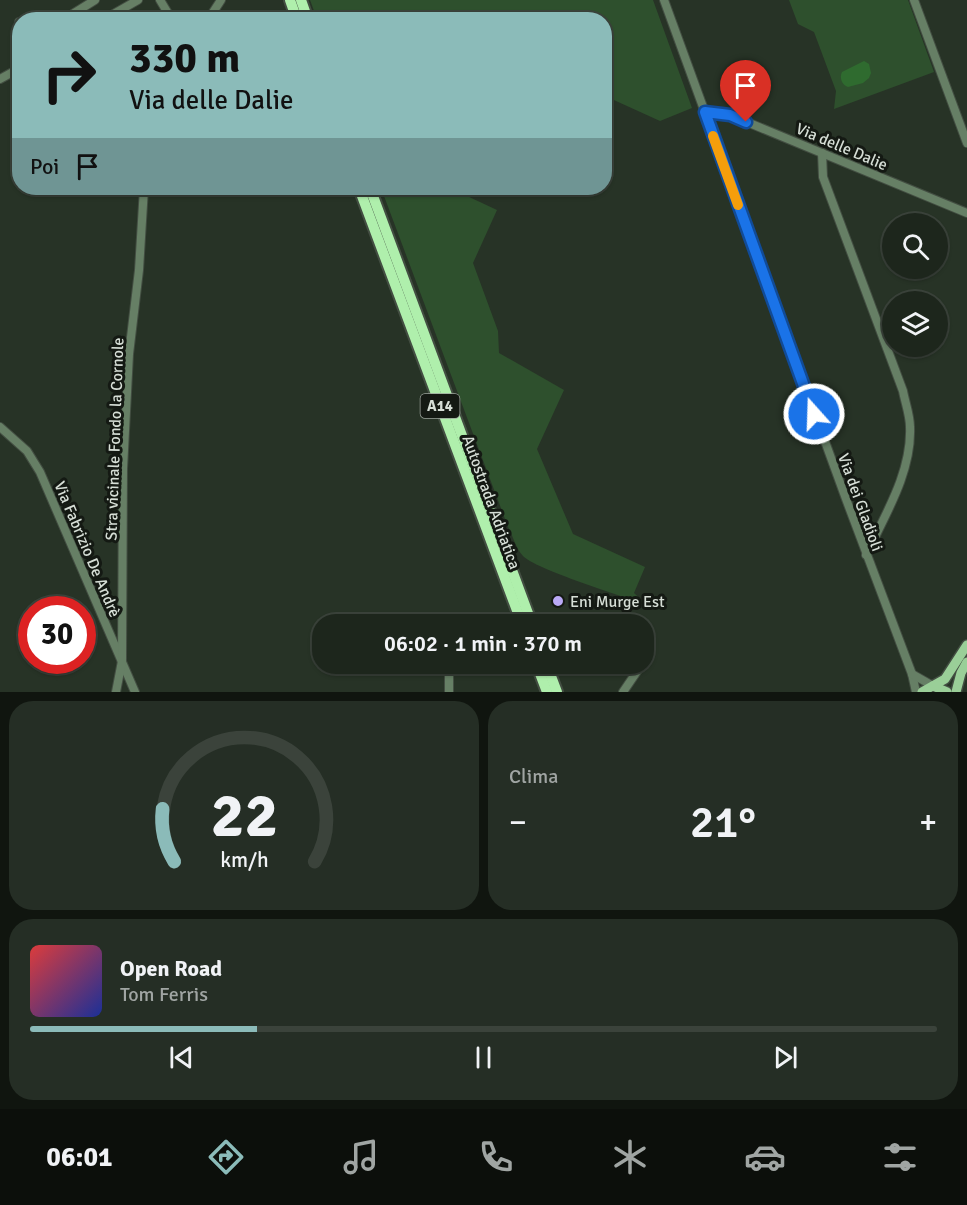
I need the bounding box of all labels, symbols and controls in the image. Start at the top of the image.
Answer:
text: 330 m [129,33,240,84]
icon: right [30,36,108,114]
pin [720,60,771,122]
icon: arrive [729,69,762,102]
text: Via delle Dalie [129,84,294,117]
street label: Via delle Dalie [793,119,890,175]
icon: arrive [71,150,104,183]
text: Poi [30,153,59,180]
map controls [882,213,948,357]
button: search [882,213,948,279]
button: layers [882,291,948,357]
street label: Stra vicinale Fondo la Cornole [101,337,129,541]
position arrow [782,382,846,446]
road number: A14 [420,394,460,418]
street label: Autostrada Adriatica [458,433,525,572]
street label: Via dei Gladioli [833,451,887,554]
street label: Via Fabrizio De Andrè [49,478,125,620]
place label: Eni Murge Est [570,592,665,612]
marker: Eni Murge Est [551,594,565,608]
speed limit sign: 30 [18,596,96,674]
text: 06:02 · 1 min · 370 m [384,630,582,657]
text: Clima [509,764,558,789]
text: 22 [210,777,278,854]
text: 21° [690,795,756,850]
text: − [509,802,527,843]
text: + [919,802,937,843]
text: km/h [220,848,268,874]
text: Open Road [120,955,222,982]
text: Tom Ferris [120,982,208,1007]
icon: previous [165,1041,198,1074]
icon: pause [467,1041,500,1074]
icon: next [769,1041,802,1074]
icon: directions [205,1136,247,1178]
icon: music [340,1136,382,1178]
icon: phone [475,1136,517,1178]
icon: climate [609,1136,651,1178]
icon: car [744,1136,786,1178]
icon: filters [879,1136,921,1178]
text: 06:01 [46,1141,113,1174]

